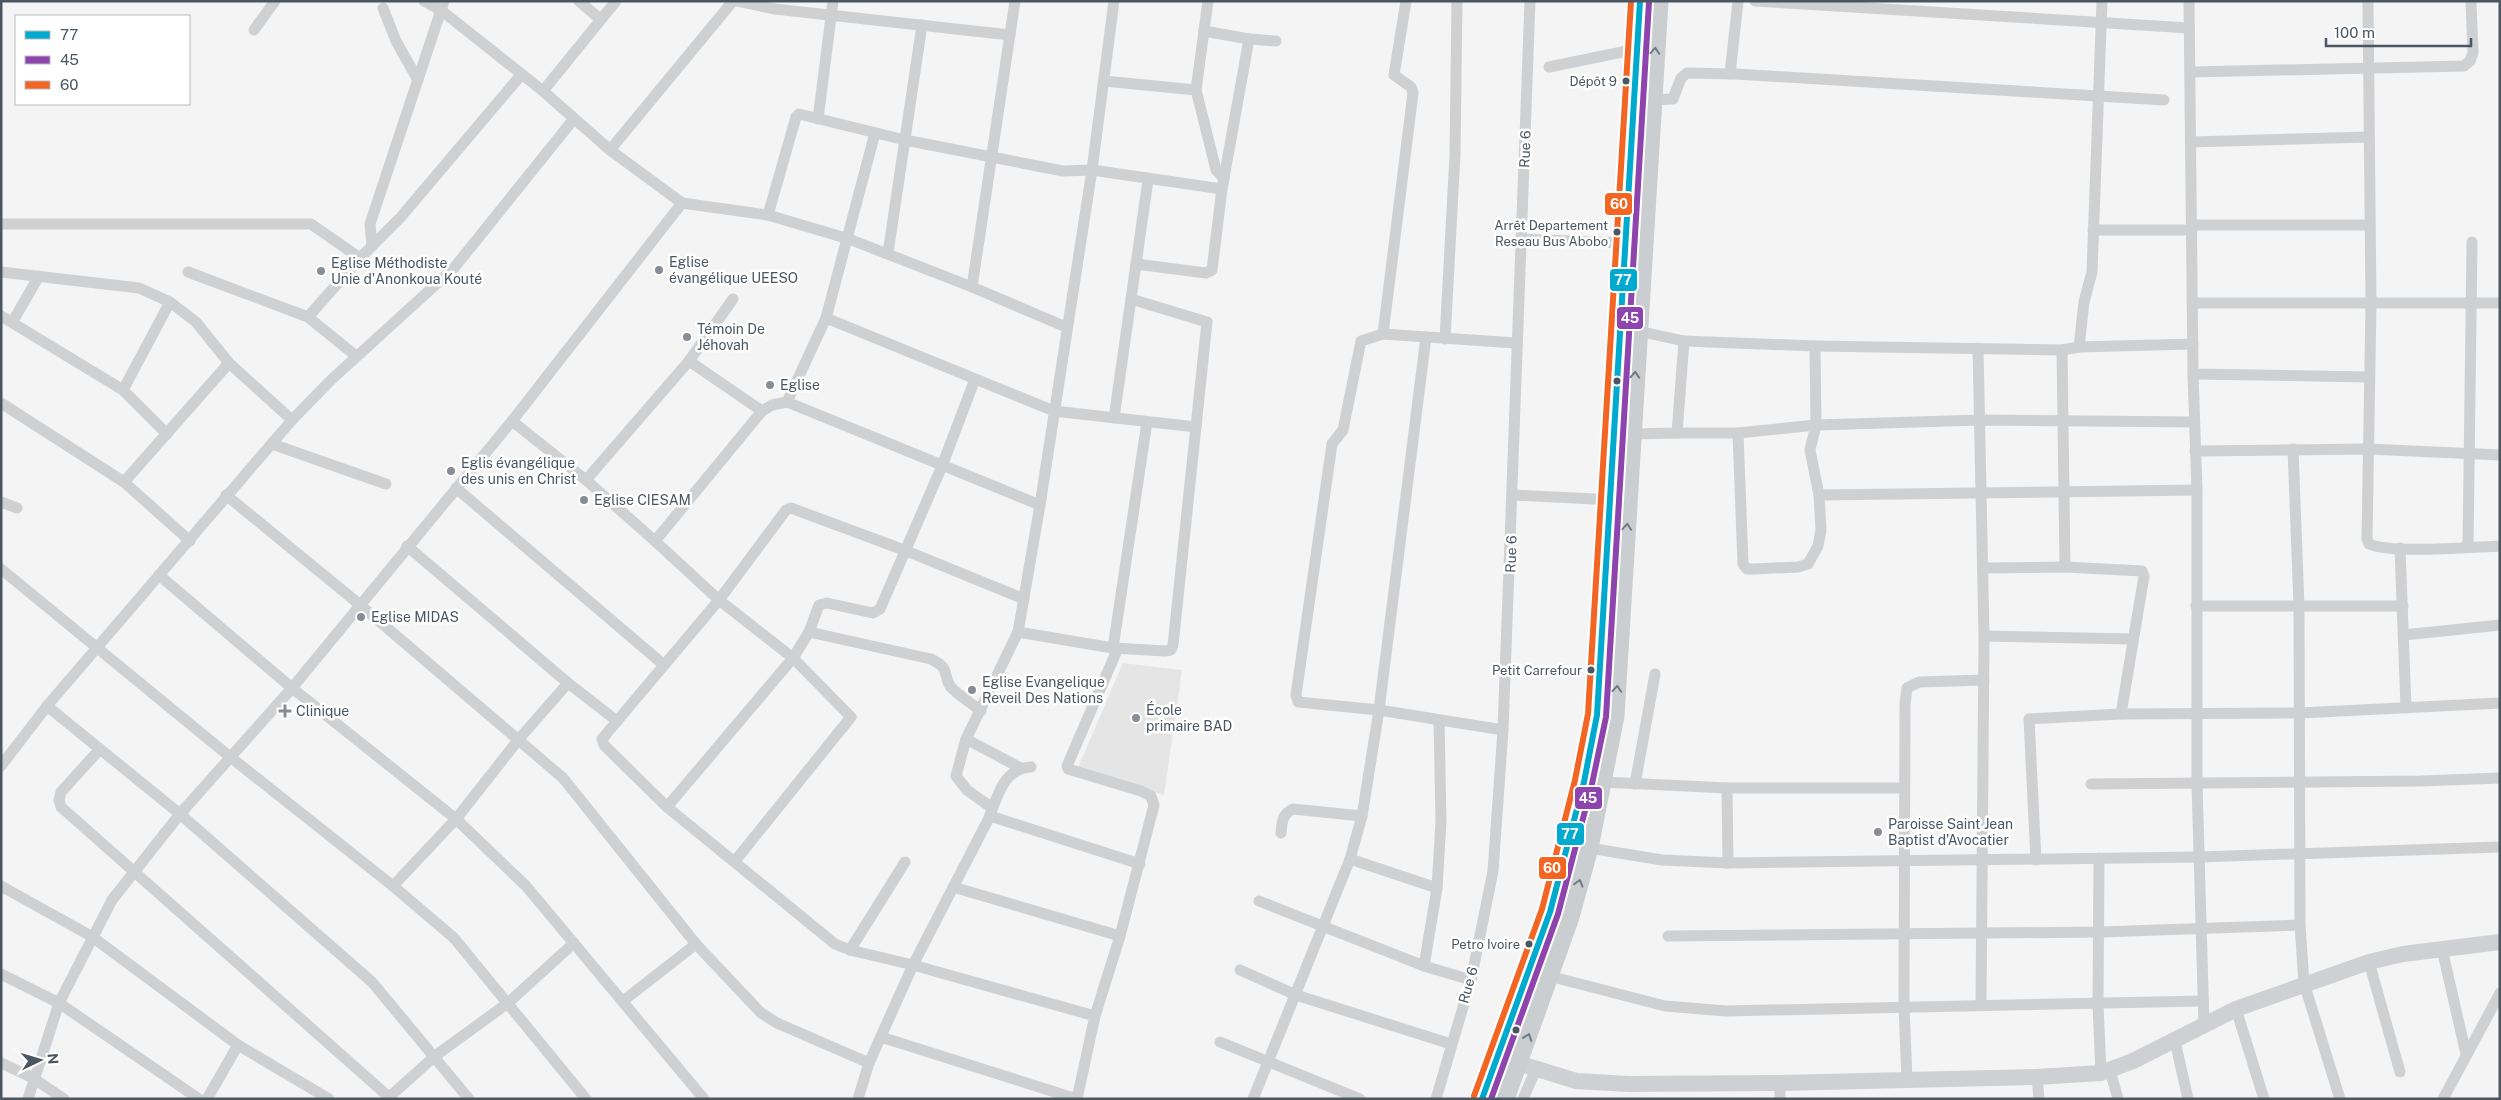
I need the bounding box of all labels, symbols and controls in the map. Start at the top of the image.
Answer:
legend [15,15,190,105]
scale bar [2326,15,2471,47]
text: 100 m [2334,24,2375,41]
text: 77 [60,26,78,43]
one-way arrow [1650,47,1661,55]
text: 45 [60,51,79,68]
place label: Dépôt 9 [1569,74,1617,89]
text: 60 [60,76,78,93]
marker: Dépôt 9 [1621,76,1631,86]
street label: Rue 6 [1516,130,1534,168]
line badge: 60 [1604,192,1633,216]
text: 60 [1610,196,1628,212]
place label: Arrêt Departement Reseau Bus Abobo [1494,218,1608,249]
marker: Arrêt Departement Reseau Bus Abobo [1612,227,1622,237]
place label: Eglise évangélique UEESO [669,254,798,286]
place label: Eglise Méthodiste Unie d'Anonkoua Kouté [331,255,482,287]
marker: Eglise évangélique UEESO [653,264,665,276]
marker: Eglise Méthodiste Unie d'Anonkoua Kouté [315,265,327,277]
line badge: 77 [1609,268,1638,292]
text: 77 [1614,272,1632,288]
line badge: 45 [1616,306,1644,330]
text: 45 [1621,310,1639,326]
place label: Témoin De Jéhovah [697,321,765,353]
marker: Témoin De Jéhovah [681,331,693,343]
one-way arrow [1630,371,1641,379]
unlabelled marker [1612,376,1622,386]
place label: Eglise [780,377,820,393]
marker: Eglise [764,379,776,391]
place label: Eglis évangélique des unis en Christ [461,455,576,487]
marker: Eglis évangélique des unis en Christ [445,465,457,477]
place label: Eglise CIESAM [594,492,691,508]
marker: Eglise CIESAM [578,494,590,506]
one-way arrow [1621,523,1632,531]
street label: Rue 6 [1502,535,1520,573]
place label: Eglise MIDAS [371,609,459,625]
marker: Eglise MIDAS [355,611,367,623]
place label: Petit Carrefour [1492,663,1582,678]
marker: Petit Carrefour [1586,665,1596,675]
place label: Eglise Evangelique Reveil Des Nations [982,674,1105,706]
marker: Eglise Evangelique Reveil Des Nations [966,684,978,696]
one-way arrow [1611,685,1622,693]
place label: École primaire BAD [1146,701,1232,734]
place label: Clinique [296,703,349,719]
marker: Clinique [278,704,292,718]
marker: École primaire BAD [1130,712,1142,724]
line badge: 45 [1574,786,1603,810]
text: 45 [1579,790,1597,806]
place label: Paroisse Saint Jean Baptist d’Avocatier [1888,816,2013,848]
line badge: 77 [1556,822,1585,846]
text: 77 [1561,826,1579,842]
marker: Paroisse Saint Jean Baptist d’Avocatier [1872,826,1884,838]
line badge: 60 [1538,856,1567,880]
text: 60 [1543,860,1561,876]
one-way arrow [1574,879,1584,887]
place label: Petro Ivoire [1451,937,1520,952]
marker: Petro Ivoire [1524,939,1534,949]
street label: Rue 6 [1455,965,1481,1005]
unlabelled marker [1511,1025,1521,1035]
one-way arrow [1522,1033,1532,1041]
north arrow [15,1035,65,1085]
text: N [45,1053,61,1065]

